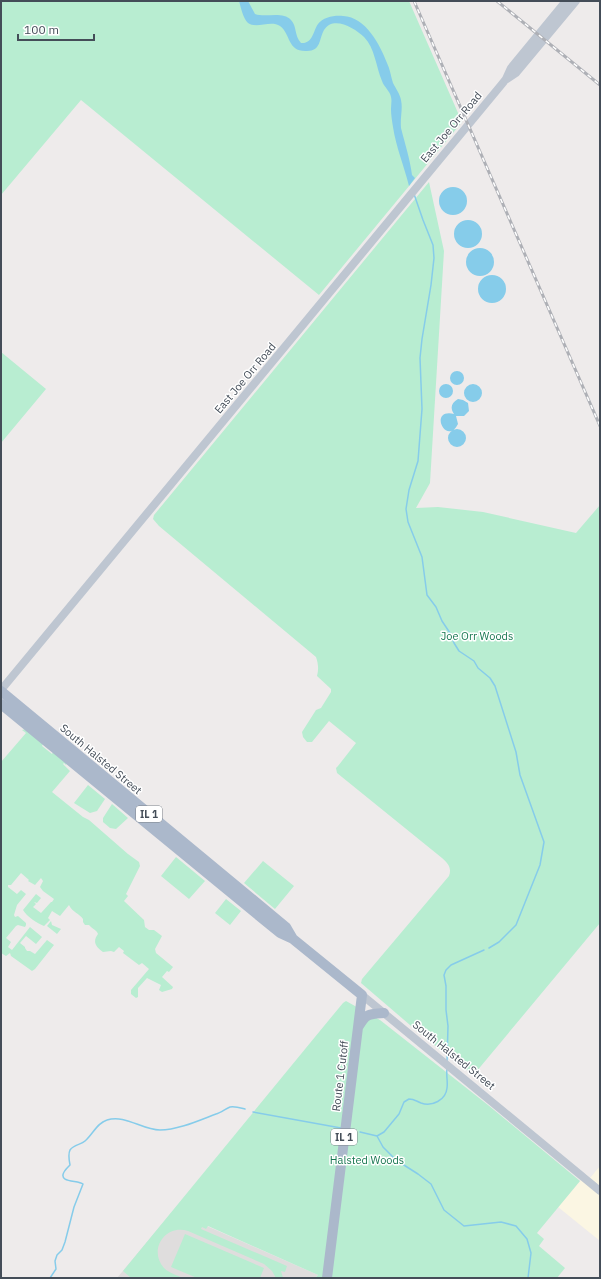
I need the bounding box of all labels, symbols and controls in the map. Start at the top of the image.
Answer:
scale bar [18,16,94,42]
text: 100 m [24,22,59,37]
street label: East Joe Orr Road [417,89,485,165]
street label: East Joe Orr Road [211,340,279,416]
park label: Joe Orr Woods [441,629,513,643]
street label: South Halsted Street [57,721,145,797]
road number: IL 1 [136,806,162,822]
street label: South Halsted Street [410,1017,498,1093]
street label: Route 1 Cutoff [329,1039,351,1112]
road number: IL 1 [331,1129,357,1145]
park label: Halsted Woods [330,1153,404,1167]

